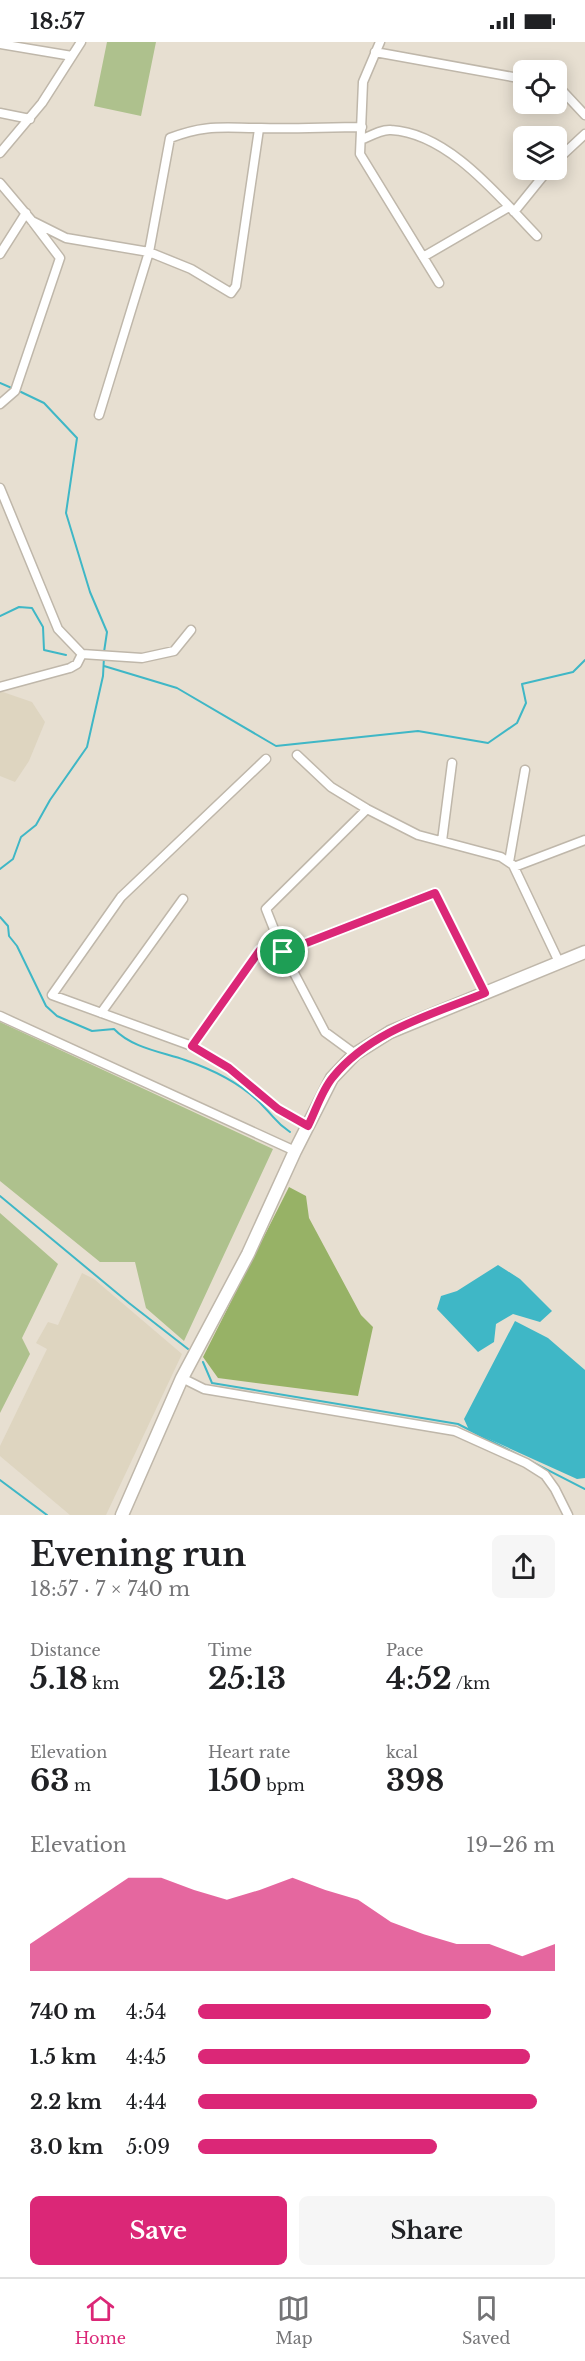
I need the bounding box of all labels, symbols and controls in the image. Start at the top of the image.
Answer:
text: 18:57 [30,8,84,35]
map controls [513,60,567,180]
button: locate [513,60,567,114]
button: layers [513,126,567,180]
pin [257,926,308,977]
icon: arrive [266,935,299,968]
text: Evening run [30,1534,246,1575]
button: share [492,1535,555,1598]
text: 18:57 · 7 × 740 m [30,1577,190,1601]
text: Distance [30,1640,101,1660]
text: Time [208,1640,252,1660]
text: Pace [386,1640,423,1660]
text: 5.18 [30,1660,88,1697]
text: 25:13 [208,1660,286,1697]
text: 4:52 [386,1660,452,1697]
text: km [88,1673,119,1693]
text: /km [452,1673,490,1693]
text: Elevation [30,1742,107,1762]
text: Heart rate [208,1742,290,1762]
text: kcal [386,1742,418,1762]
text: 63 [30,1762,69,1799]
text: 150 [208,1762,262,1799]
text: 398 [386,1762,444,1799]
text: m [69,1775,91,1795]
text: bpm [262,1775,305,1795]
text: Elevation [30,1833,127,1857]
text: 19–26 m [466,1833,555,1857]
text: 740 m [30,2000,96,2024]
text: 4:54 [126,2000,166,2024]
text: 1.5 km [30,2045,97,2069]
text: 4:45 [126,2045,166,2069]
text: 2.2 km [30,2090,102,2114]
text: 4:44 [126,2090,167,2114]
text: 3.0 km [30,2135,103,2159]
text: 5:09 [126,2135,170,2159]
button: Save [30,2196,287,2265]
button: Share [299,2196,555,2265]
tab: Home [75,2292,126,2348]
tab: Map [275,2292,313,2348]
tab: Saved [462,2292,510,2348]

